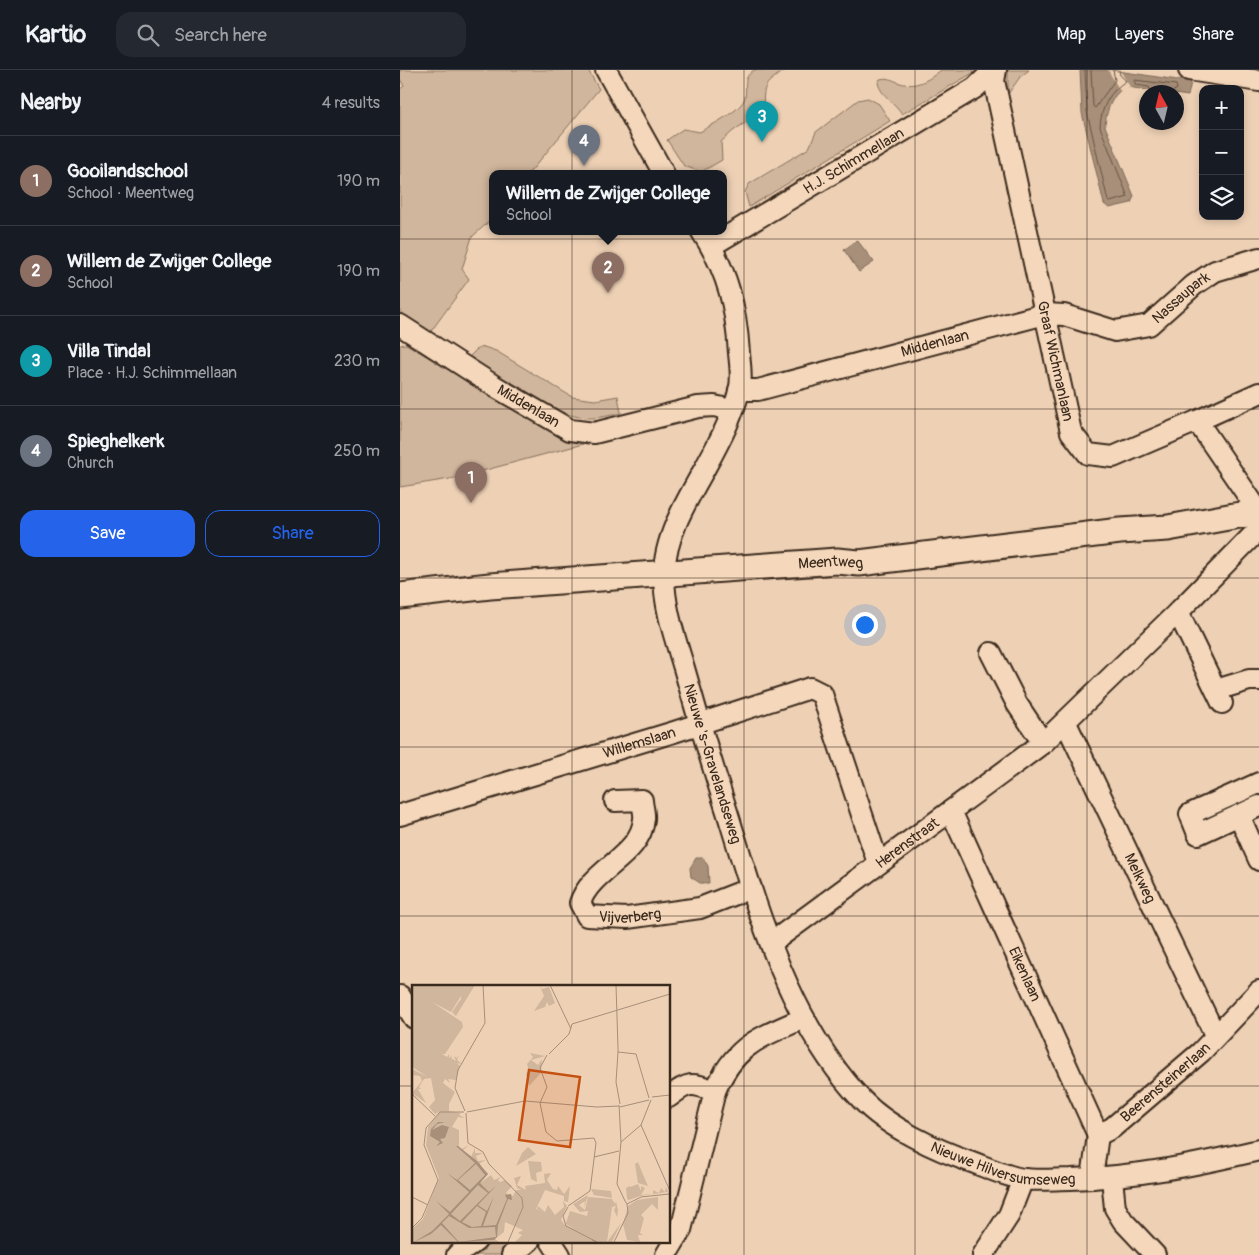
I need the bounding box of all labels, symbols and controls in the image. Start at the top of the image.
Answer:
search box [116,12,466,57]
text: Kartio [25,20,86,49]
icon: search [134,21,162,49]
text: Search here [174,23,267,47]
text: Map [1057,23,1086,46]
text: Layers [1114,23,1164,46]
text: Share [1192,23,1234,46]
north arrow [1139,85,1184,130]
map controls [1199,85,1244,220]
button: + [1199,85,1244,130]
text: Nearby [20,89,81,116]
text: 4 results [322,93,380,113]
pin: 3 [746,101,778,142]
street label: H.J. Schimmellaan [799,123,907,198]
pin: 4 [568,125,600,166]
button: − [1199,130,1244,175]
text: Gooilandschool [67,159,188,183]
popup [489,170,727,235]
text: 1 [33,171,39,191]
text: 190 m [337,171,380,191]
button: layers [1199,175,1244,220]
text: Willem de Zwijger College [506,181,710,205]
text: School · Meentweg [67,183,194,203]
text: School [506,205,552,225]
text: Willem de Zwijger College [67,249,271,273]
pin: 2 [592,252,624,293]
text: 2 [32,261,40,281]
text: 190 m [337,261,380,281]
street label: Nassaupark [1148,267,1214,328]
text: School [67,273,113,293]
street label: Graaf Wichmanlaan [1033,299,1078,423]
street label: Middenlaan [899,325,971,361]
text: Villa Tindal [67,339,151,363]
text: 3 [32,351,40,371]
text: 230 m [334,351,380,371]
text: Place · H.J. Schimmellaan [67,363,237,383]
street label: Middenlaan [494,380,563,432]
text: Spieghelkerk [67,429,164,453]
text: 4 [31,441,41,461]
text: 250 m [334,441,380,461]
text: Church [67,453,114,473]
pin: 1 [455,462,487,503]
button: Save [20,510,195,557]
button: Share [205,510,380,557]
street label: Meentweg [798,551,864,573]
your location [852,612,878,638]
street label: Nieuwe 's-Gravelandseweg [679,681,746,846]
street label: Willemslaan [600,723,678,763]
street label: Herenstraat [872,813,944,873]
street label: Melkweg [1120,850,1160,906]
street label: Vijverberg [598,904,662,928]
street label: Eikenlaan [1004,944,1046,1004]
inset map [412,985,670,1242]
street label: Beerensteinerlaan [1116,1038,1215,1126]
street label: Nieuwe Hilversumseweg [928,1137,1076,1190]

